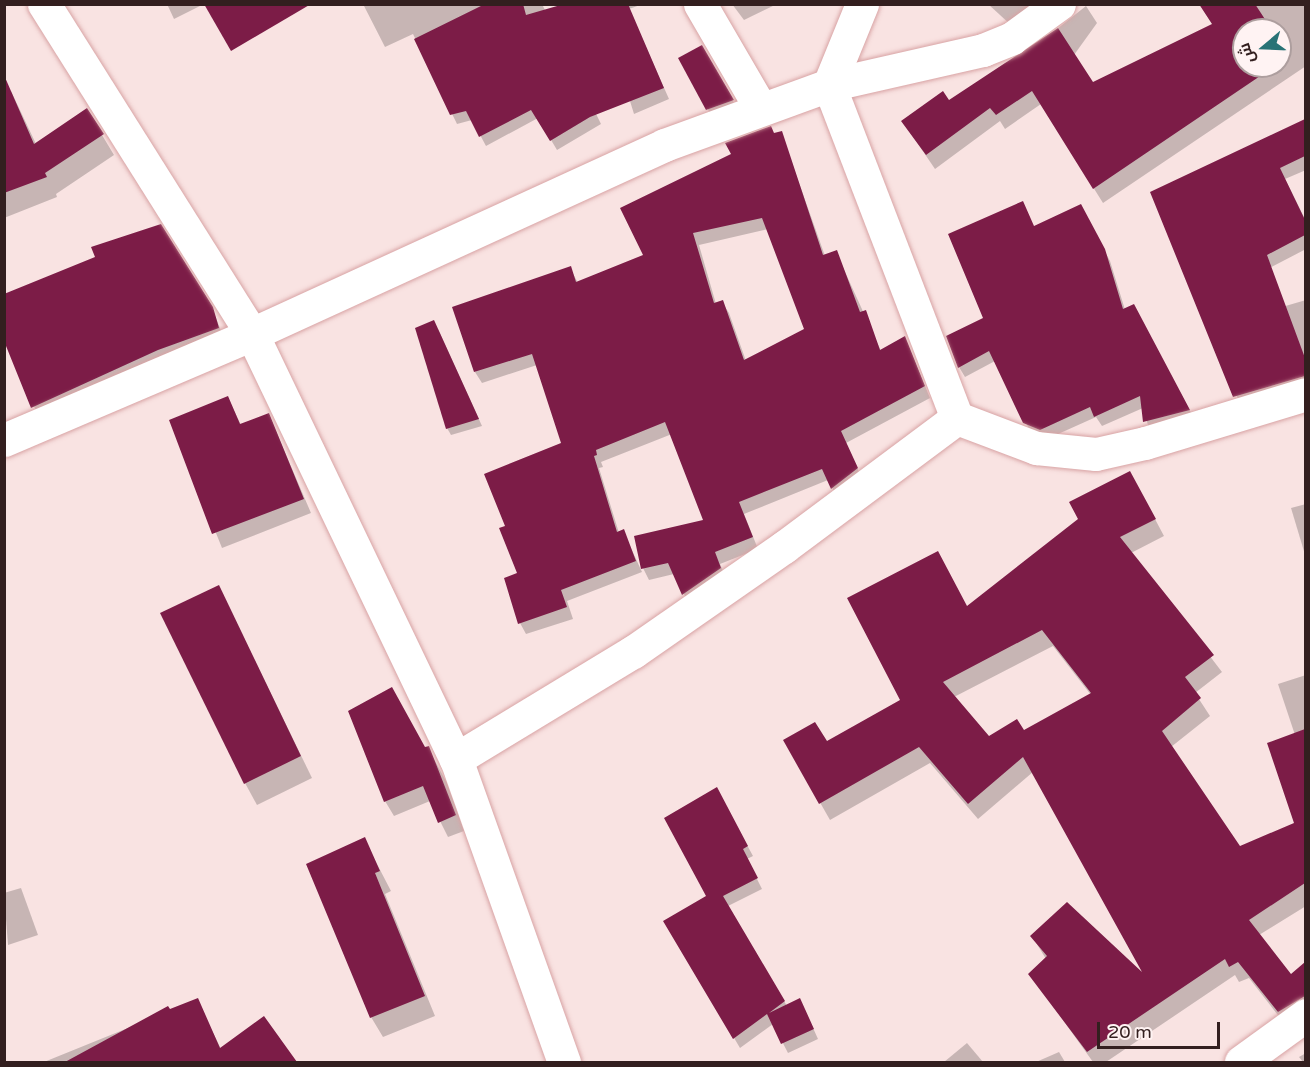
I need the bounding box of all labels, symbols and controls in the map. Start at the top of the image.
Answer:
north arrow [1232,18,1292,78]
text: ش [1234,40,1260,66]
scale bar [1100,1010,1223,1048]
text: 20 m [1108,1021,1152,1043]

